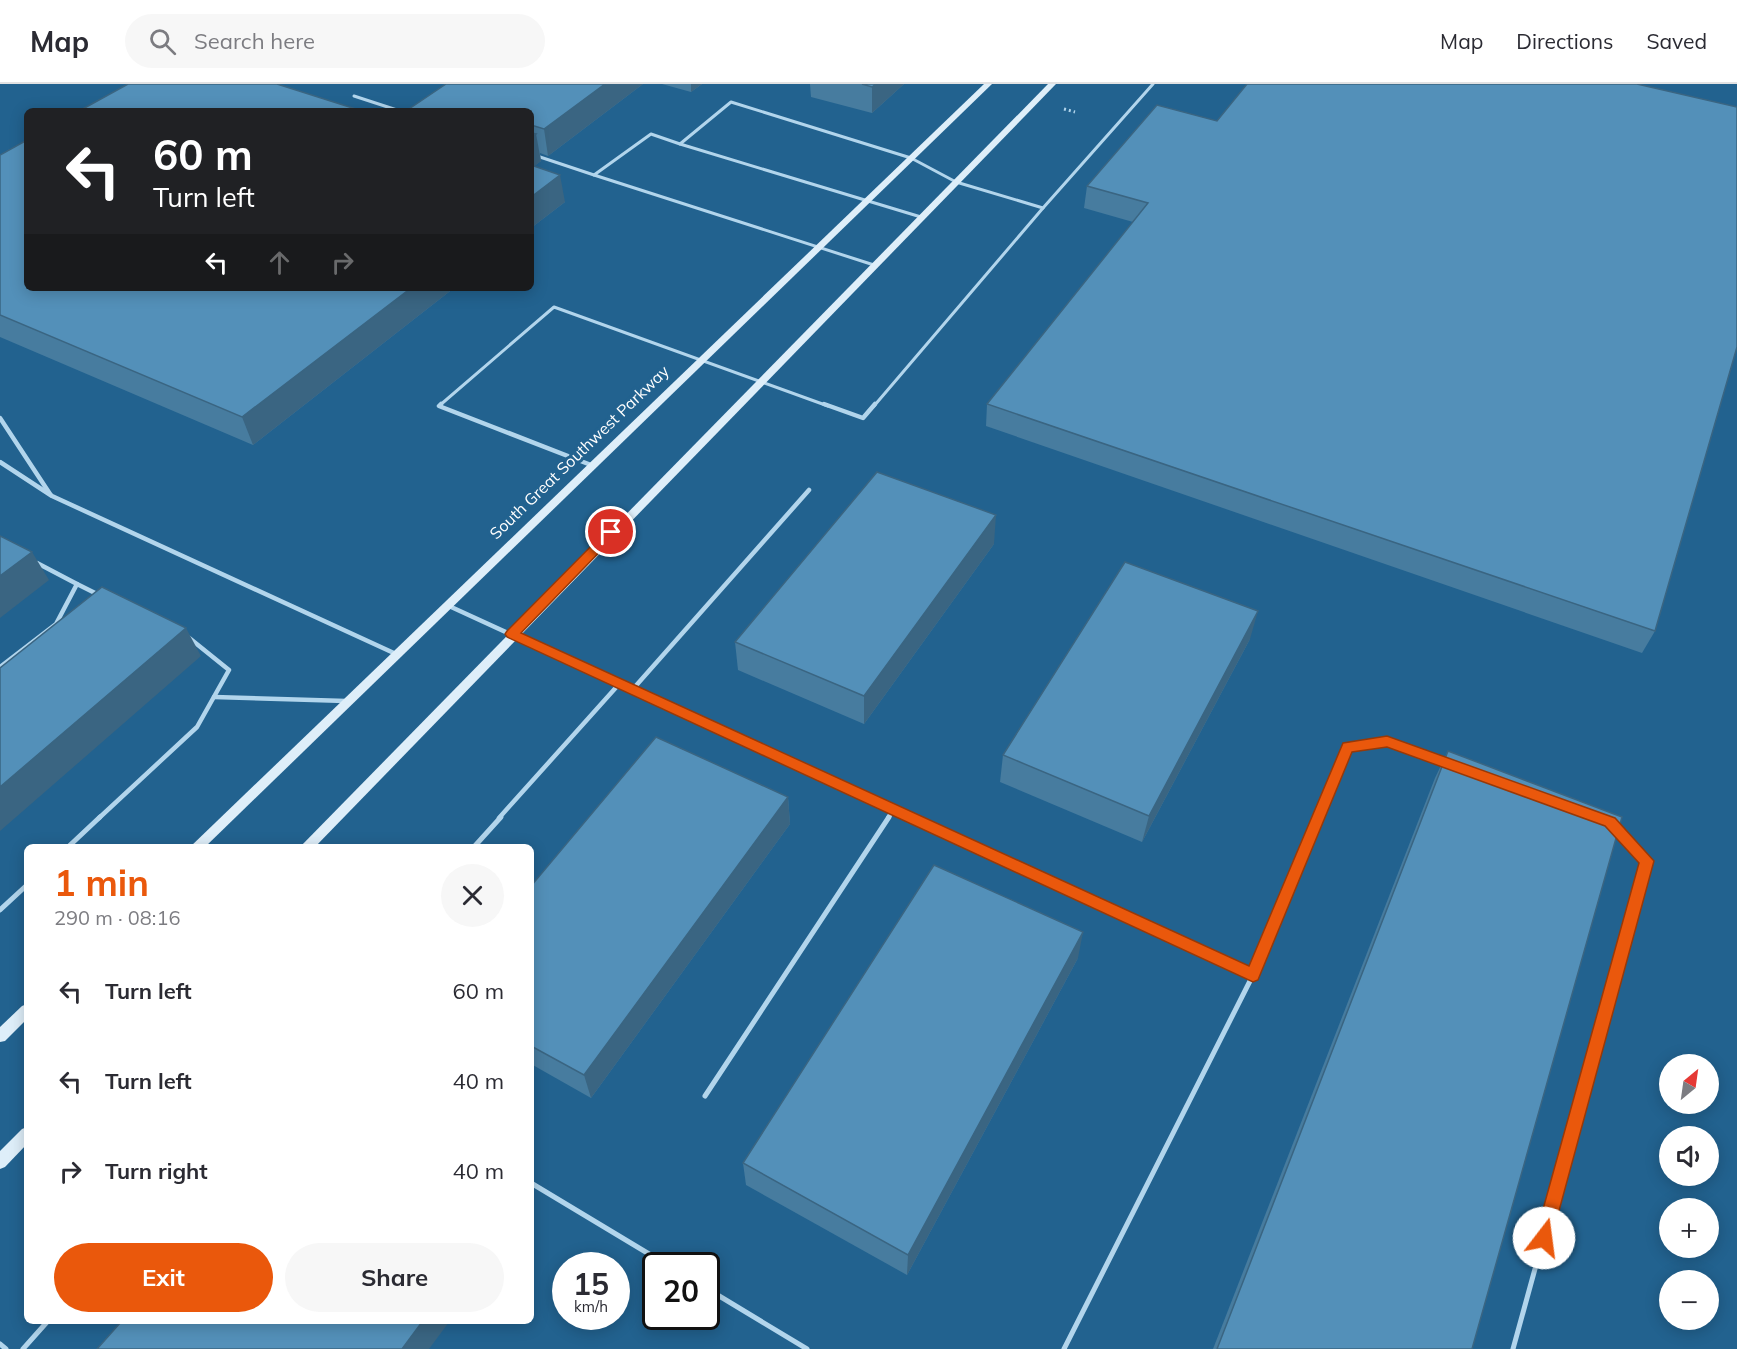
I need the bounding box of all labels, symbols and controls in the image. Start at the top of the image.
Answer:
search box [125,14,545,68]
text: Map [30,24,89,59]
icon: search [146,25,179,58]
text: Search here [194,27,315,55]
text: Map [1440,28,1483,54]
text: Directions [1516,28,1613,54]
text: Saved [1646,28,1707,54]
text: 60 m [153,128,253,181]
icon: left [54,132,132,210]
text: Turn left [153,180,255,214]
icon: left [200,246,233,279]
icon: ahead [263,246,296,279]
icon: right [326,246,359,279]
street label: South Great Southwest Parkway [485,361,673,543]
pin [585,506,636,557]
icon: arrive [594,515,627,548]
text: 1 min [54,860,149,905]
button: close [441,864,504,927]
text: 290 m · 08:16 [54,905,180,930]
icon: left [54,975,87,1008]
text: Turn left [105,977,192,1005]
text: 60 m [453,977,504,1005]
north arrow [1659,1054,1719,1114]
map controls [1659,1054,1719,1330]
icon: left [54,1065,87,1098]
text: Turn left [105,1067,192,1095]
text: 40 m [453,1067,504,1095]
button: sound [1659,1126,1719,1186]
icon: right [54,1155,87,1188]
text: Turn right [105,1157,208,1185]
text: 40 m [453,1157,504,1185]
button: + [1659,1198,1719,1258]
position arrow [1512,1206,1576,1270]
button: Exit [54,1243,273,1312]
button: Share [285,1243,504,1312]
speed limit sign: 20 [642,1252,720,1330]
text: 15 [573,1265,609,1303]
button: − [1659,1270,1719,1330]
text: km/h [574,1297,608,1316]

